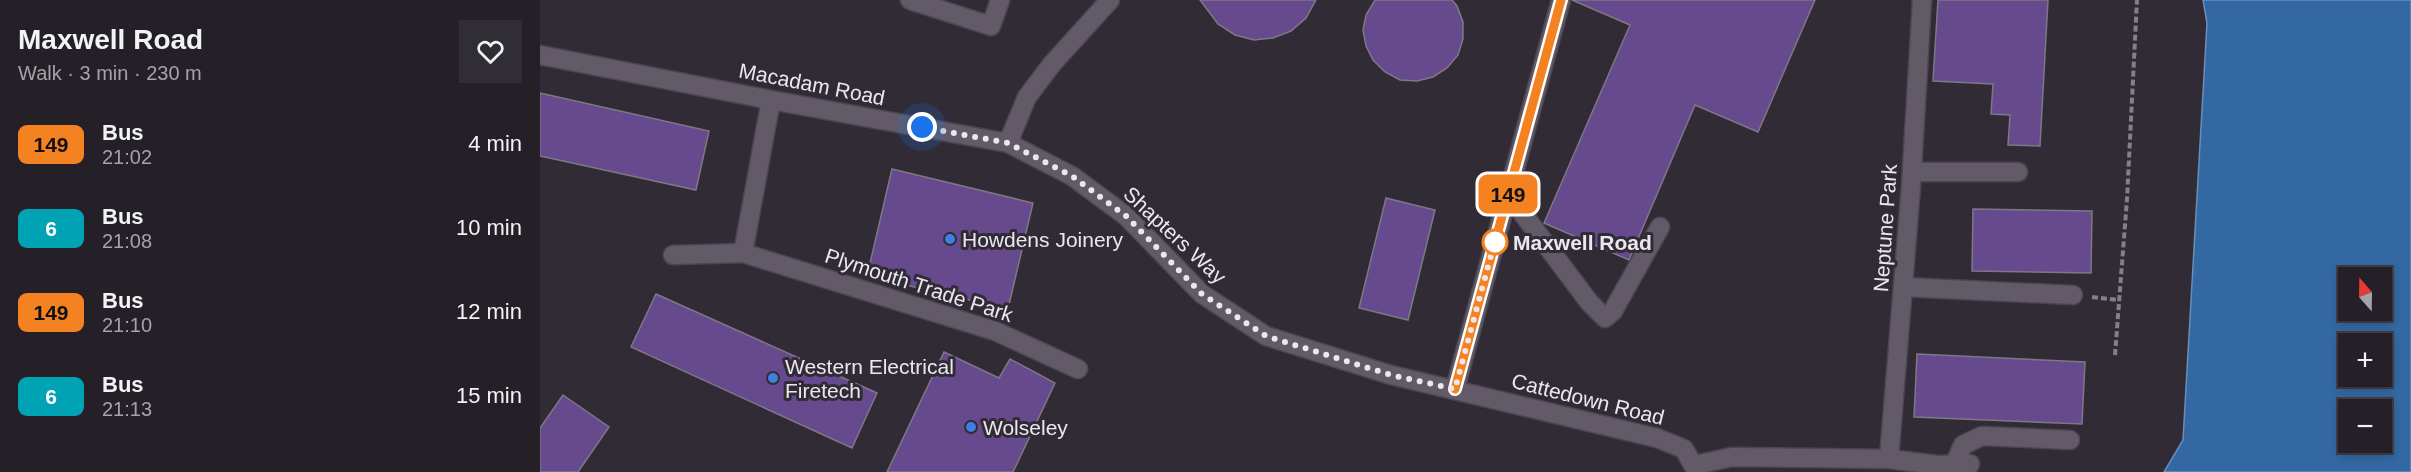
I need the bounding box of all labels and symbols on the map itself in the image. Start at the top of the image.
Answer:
street label: Macadam Road [737,59,887,109]
your location [907,112,937,142]
street label: Neptune Park [1869,163,1901,293]
line badge: 149 [1474,174,1542,214]
street label: Shapters Way [1119,182,1231,288]
place label: Howdens Joinery [962,228,1124,251]
marker: Maxwell Road [1482,229,1508,255]
place label: Maxwell Road [1513,231,1652,254]
marker: Howdens Joinery [943,232,957,246]
street label: Plymouth Trade Park [822,244,1016,326]
north arrow [2338,267,2392,321]
place label: Western Electrical Firetech [785,355,954,402]
street label: Cattedown Road [1509,369,1667,429]
marker: Western Electrical Firetech [766,371,780,385]
place label: Wolseley [983,416,1068,439]
marker: Wolseley [964,420,978,434]

